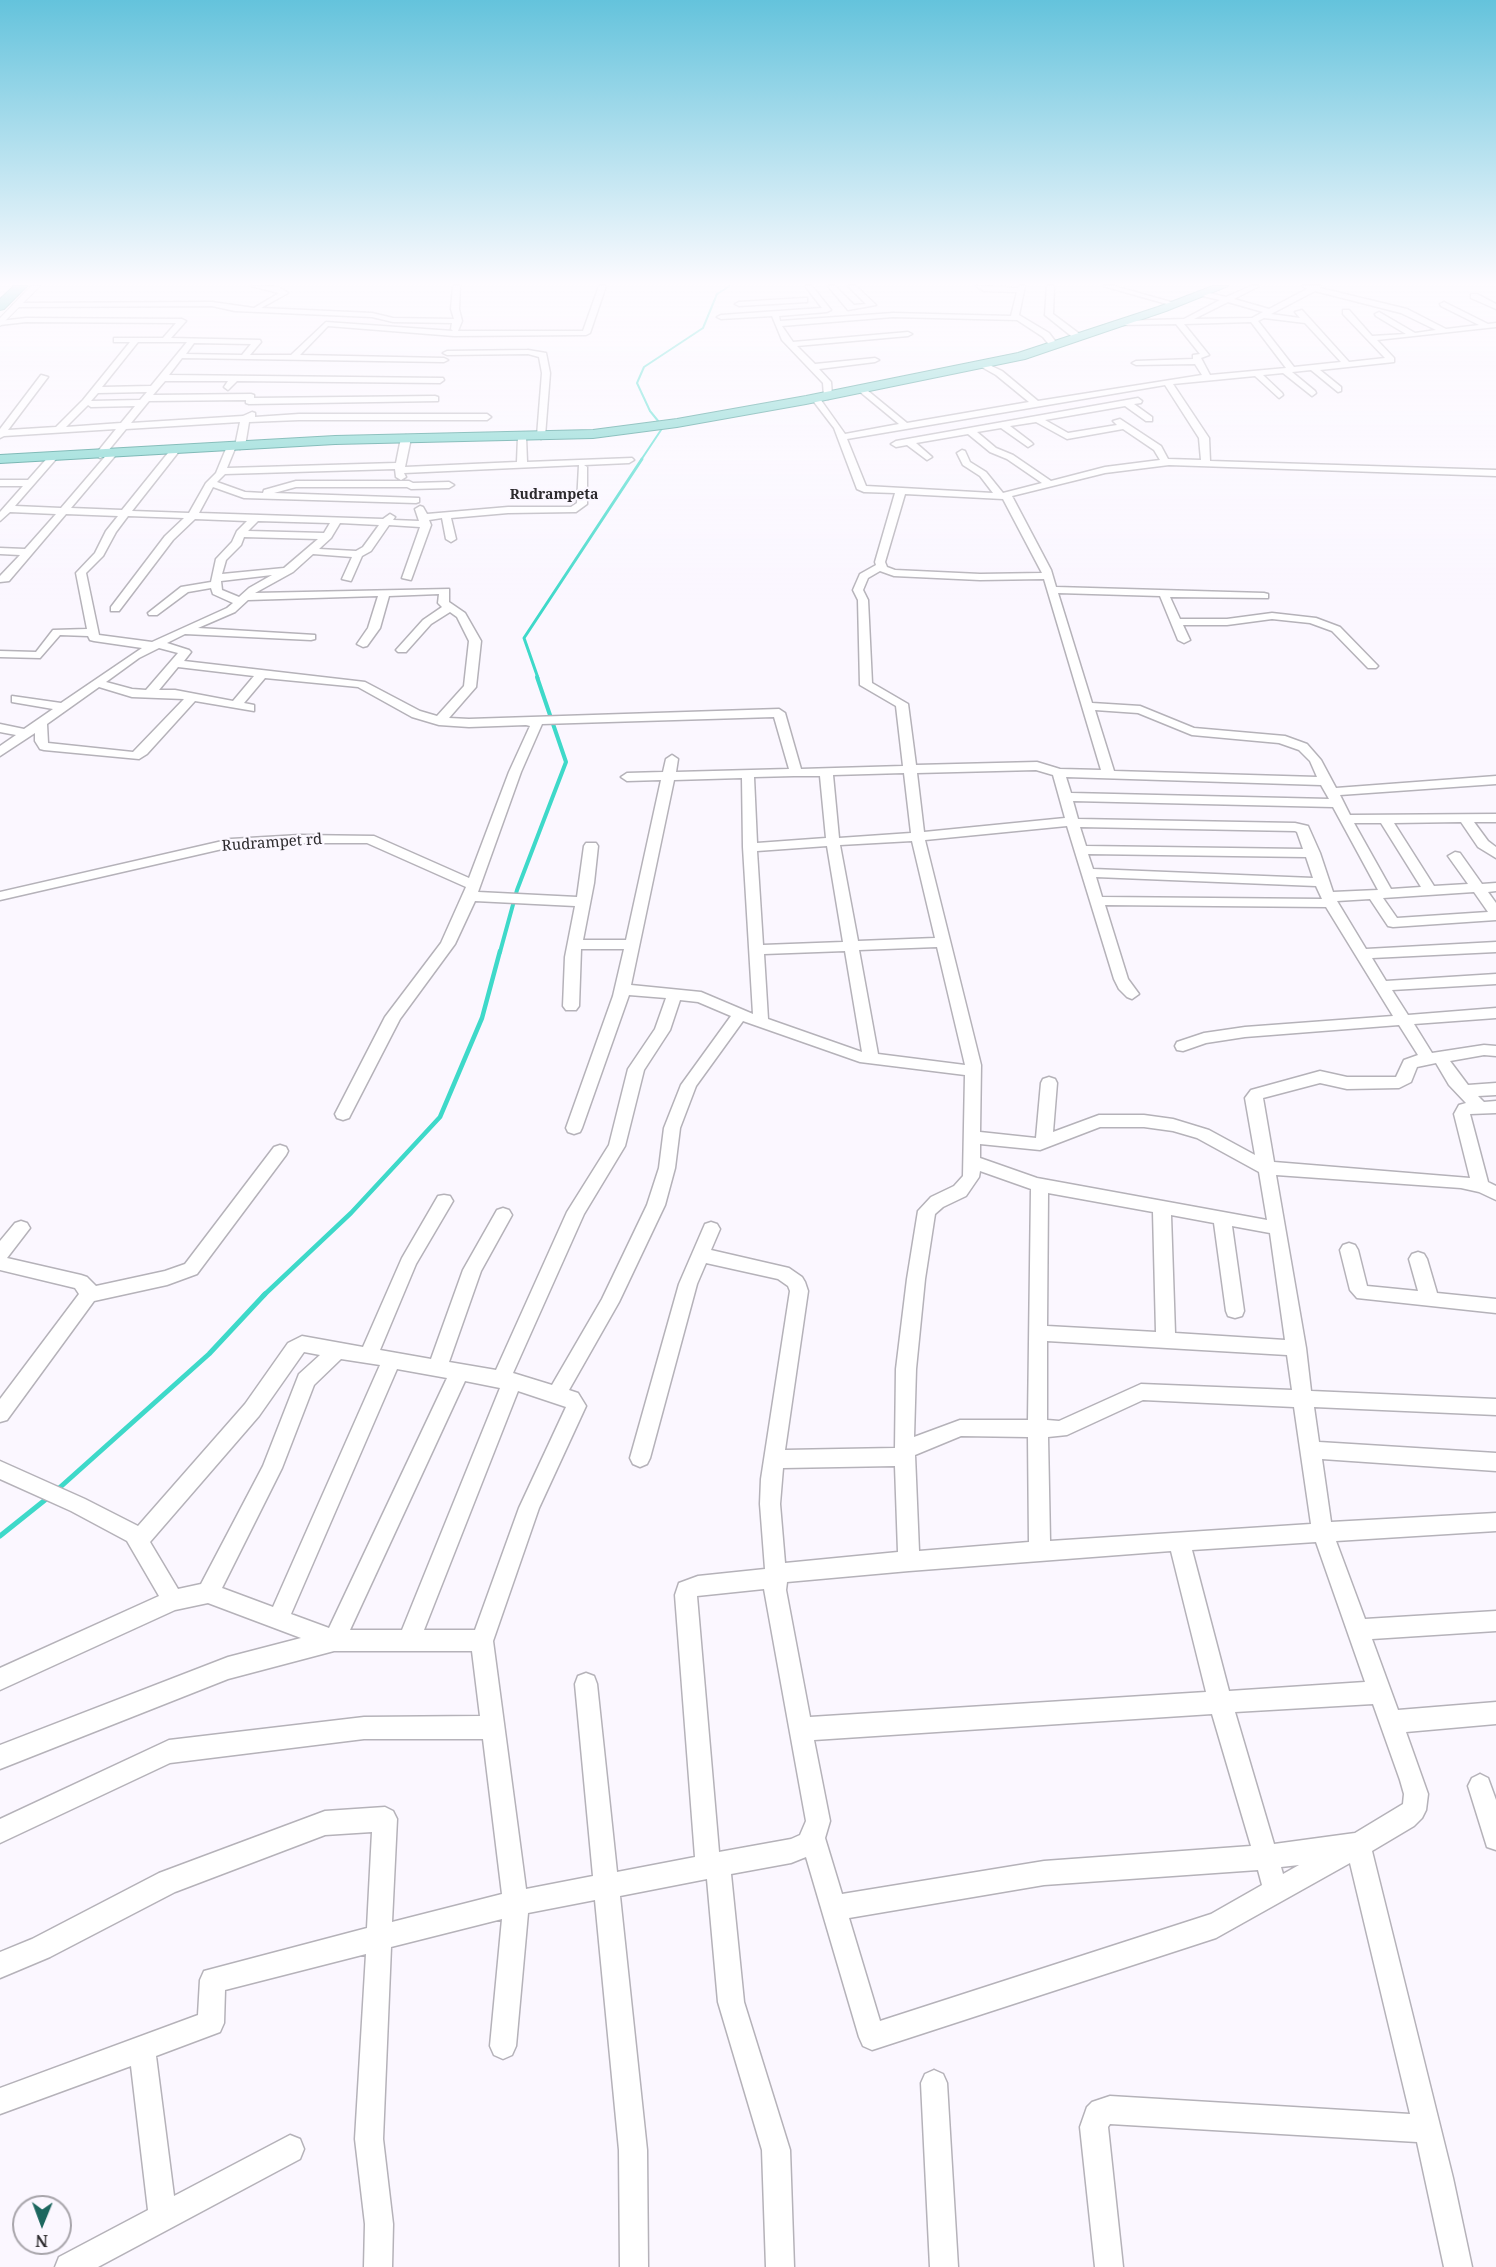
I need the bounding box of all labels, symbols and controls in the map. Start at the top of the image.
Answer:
district label: Rudrampeta [510,487,598,503]
street label: Rudrampet rd [221,831,323,855]
north arrow [12,2195,72,2255]
text: N [35,2230,48,2252]

